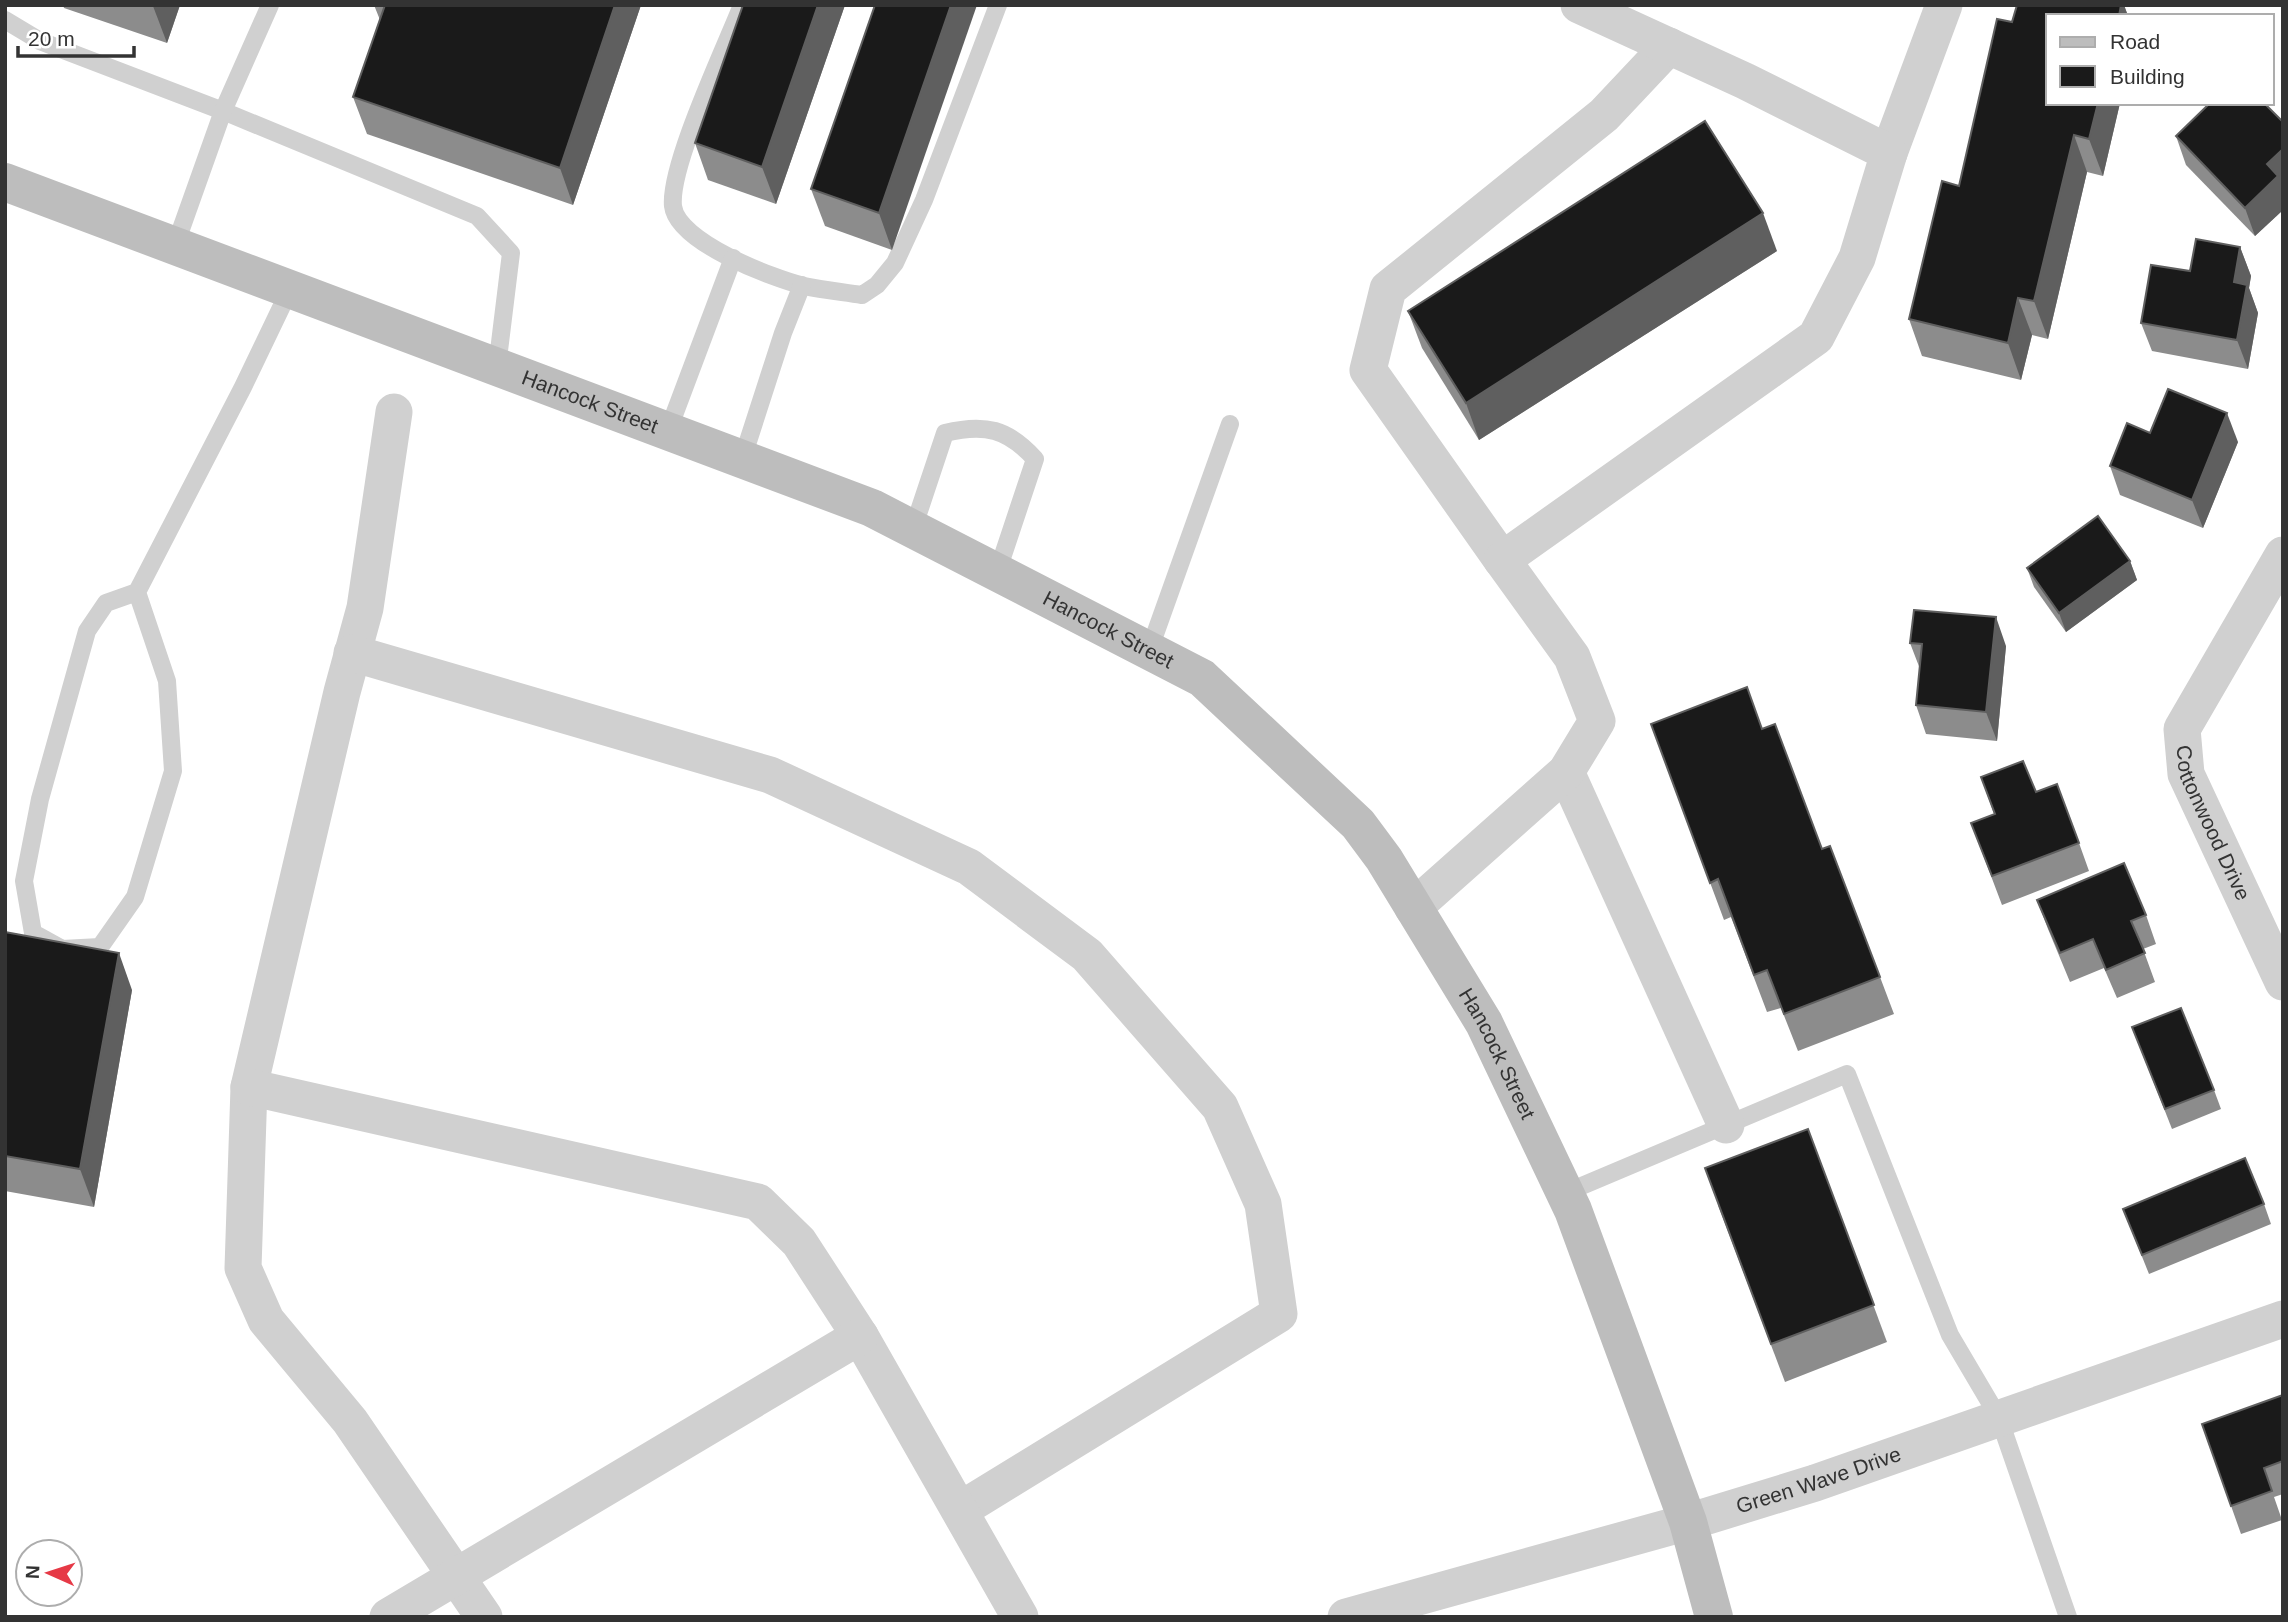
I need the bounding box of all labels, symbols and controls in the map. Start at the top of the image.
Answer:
scale bar [18,14,133,58]
legend [2046,14,2274,105]
text: 20 m [28,27,75,50]
text: Road [2110,30,2160,53]
text: Building [2110,65,2185,88]
street label: Hancock Street [519,365,662,438]
street label: Hancock Street [1039,586,1178,672]
street label: Cottonwood Drive [2172,744,2255,904]
street label: Hancock Street [1454,984,1540,1123]
street label: Green Wave Drive [1733,1442,1904,1518]
north arrow [14,1538,84,1608]
text: N [22,1565,43,1580]

